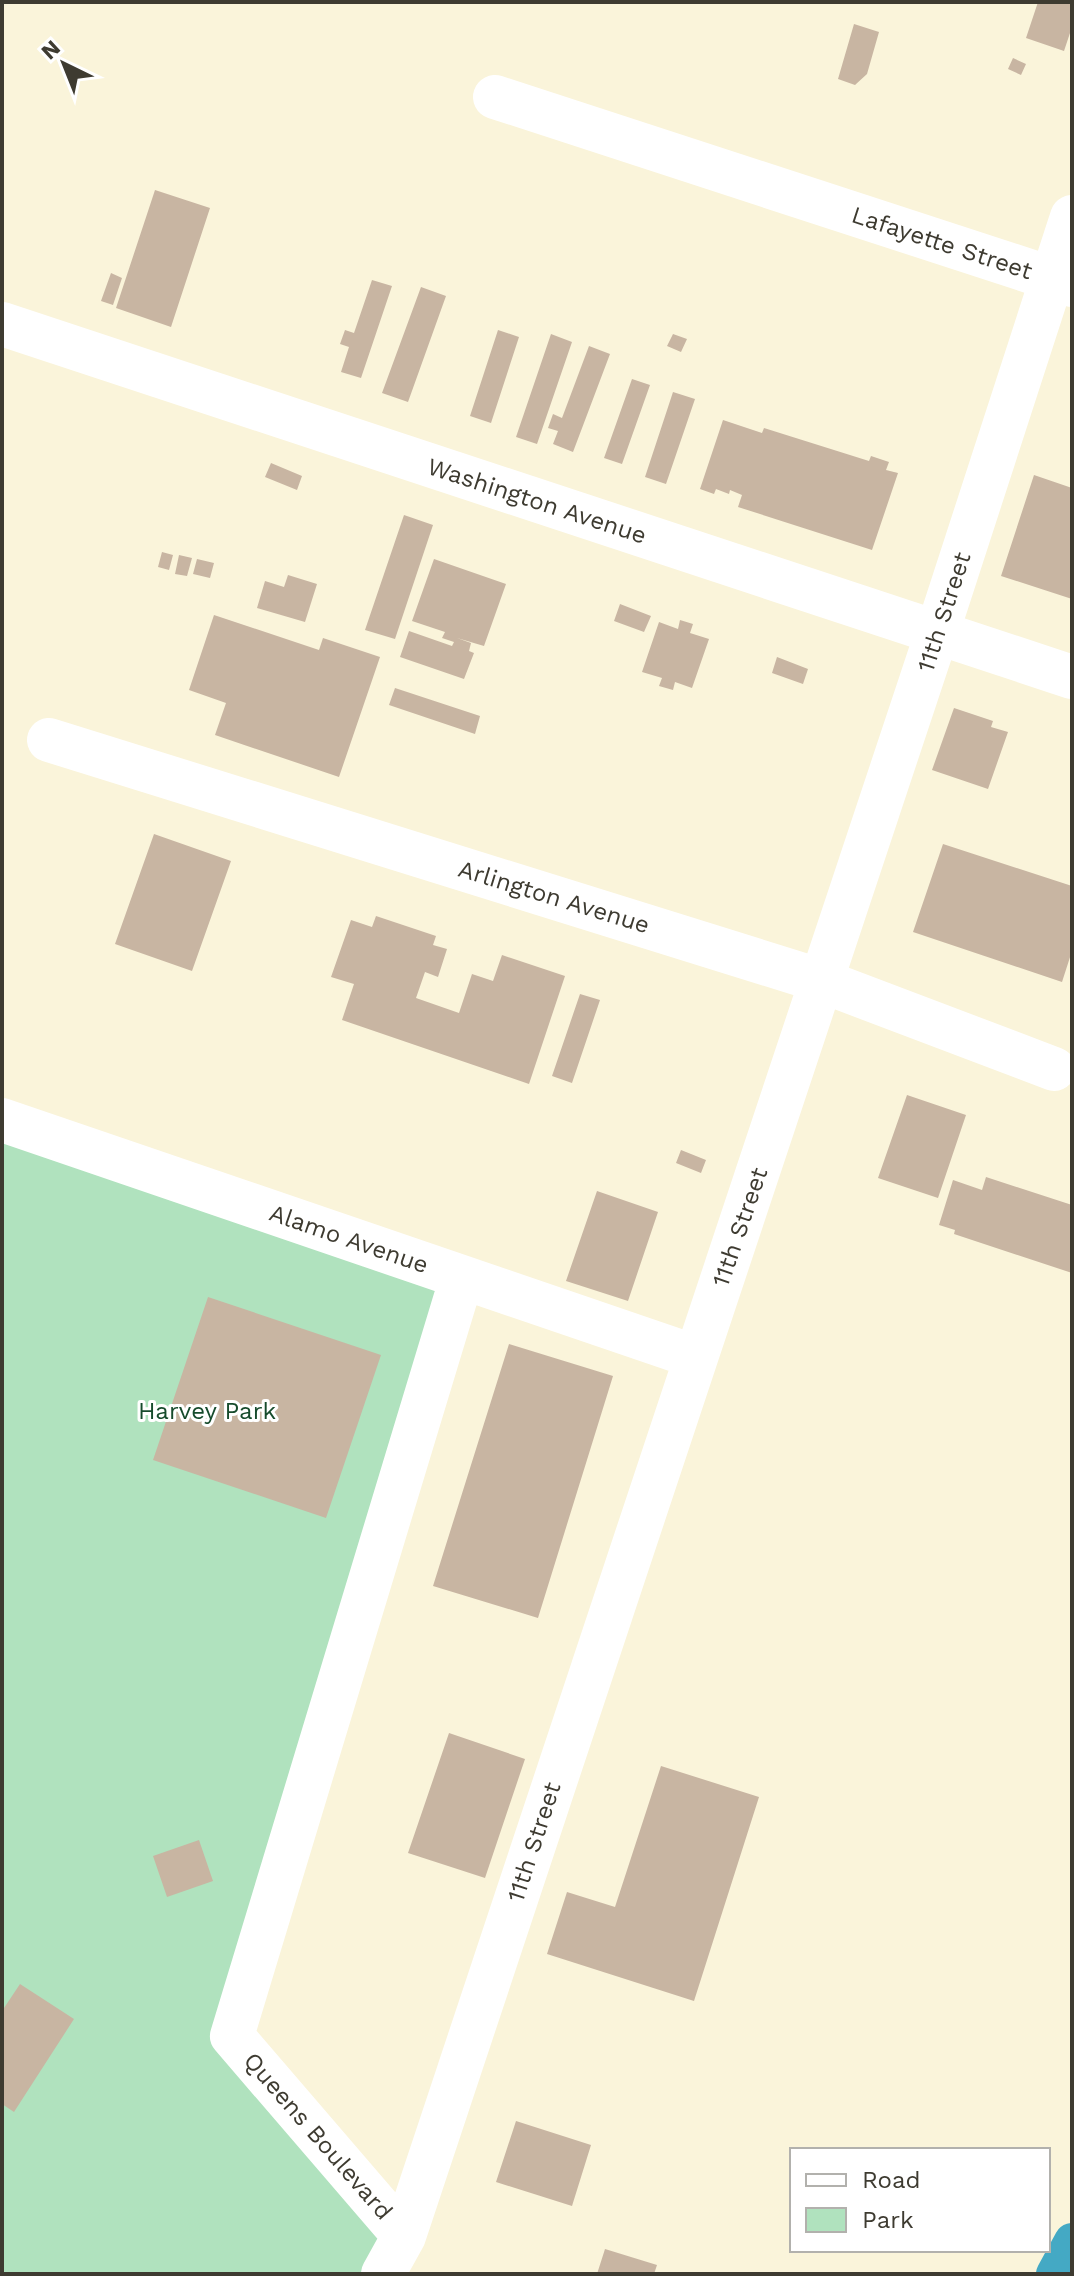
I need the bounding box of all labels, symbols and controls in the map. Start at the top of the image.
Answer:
north arrow [24,24,104,104]
text: N [36,35,65,64]
street label: Lafayette Street [848,201,1036,285]
street label: Washington Avenue [424,452,650,550]
street label: 11th Street [912,549,976,675]
street label: Arlington Avenue [455,855,653,939]
street label: 11th Street [707,1164,773,1290]
street label: Alamo Avenue [266,1199,432,1279]
park label: Harvey Park [138,1397,276,1425]
street label: 11th Street [502,1779,566,1905]
street label: Queens Boulevard [238,2047,398,2225]
legend [790,2148,1050,2252]
text: Road [862,2166,921,2194]
text: Park [862,2206,914,2234]

